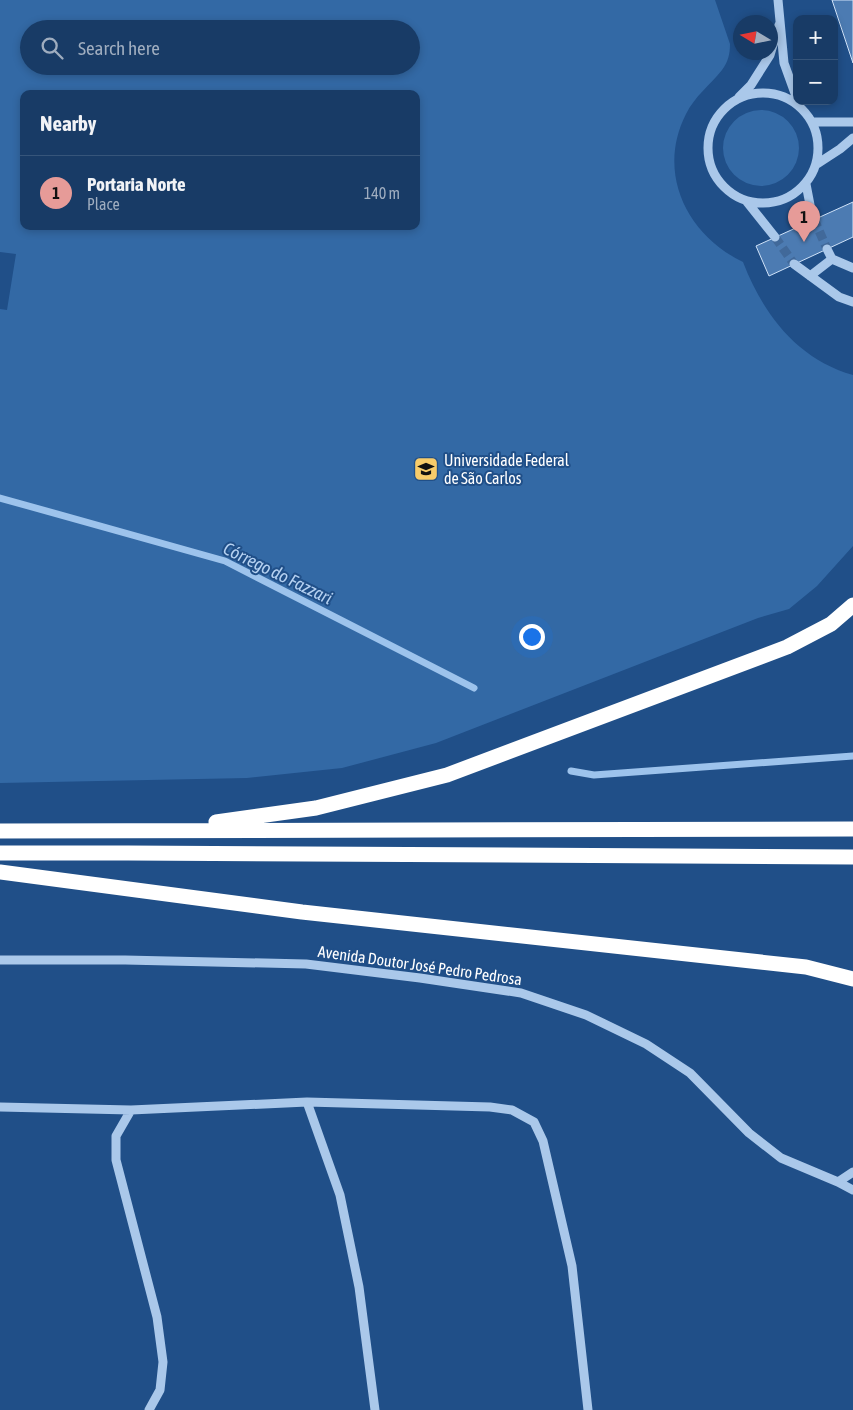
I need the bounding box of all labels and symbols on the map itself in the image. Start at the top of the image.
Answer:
north arrow [733,15,778,60]
pin: 1 [788,201,820,242]
place label: Universidade Federal de São Carlos [444,451,570,487]
school or university icon: Universidade Federal de São Carlos [413,456,439,482]
water label: Córrego do Fazzari [220,538,336,608]
your location [519,624,545,650]
street label: Avenida Doutor José Pedro Pedrosa [317,942,523,988]

